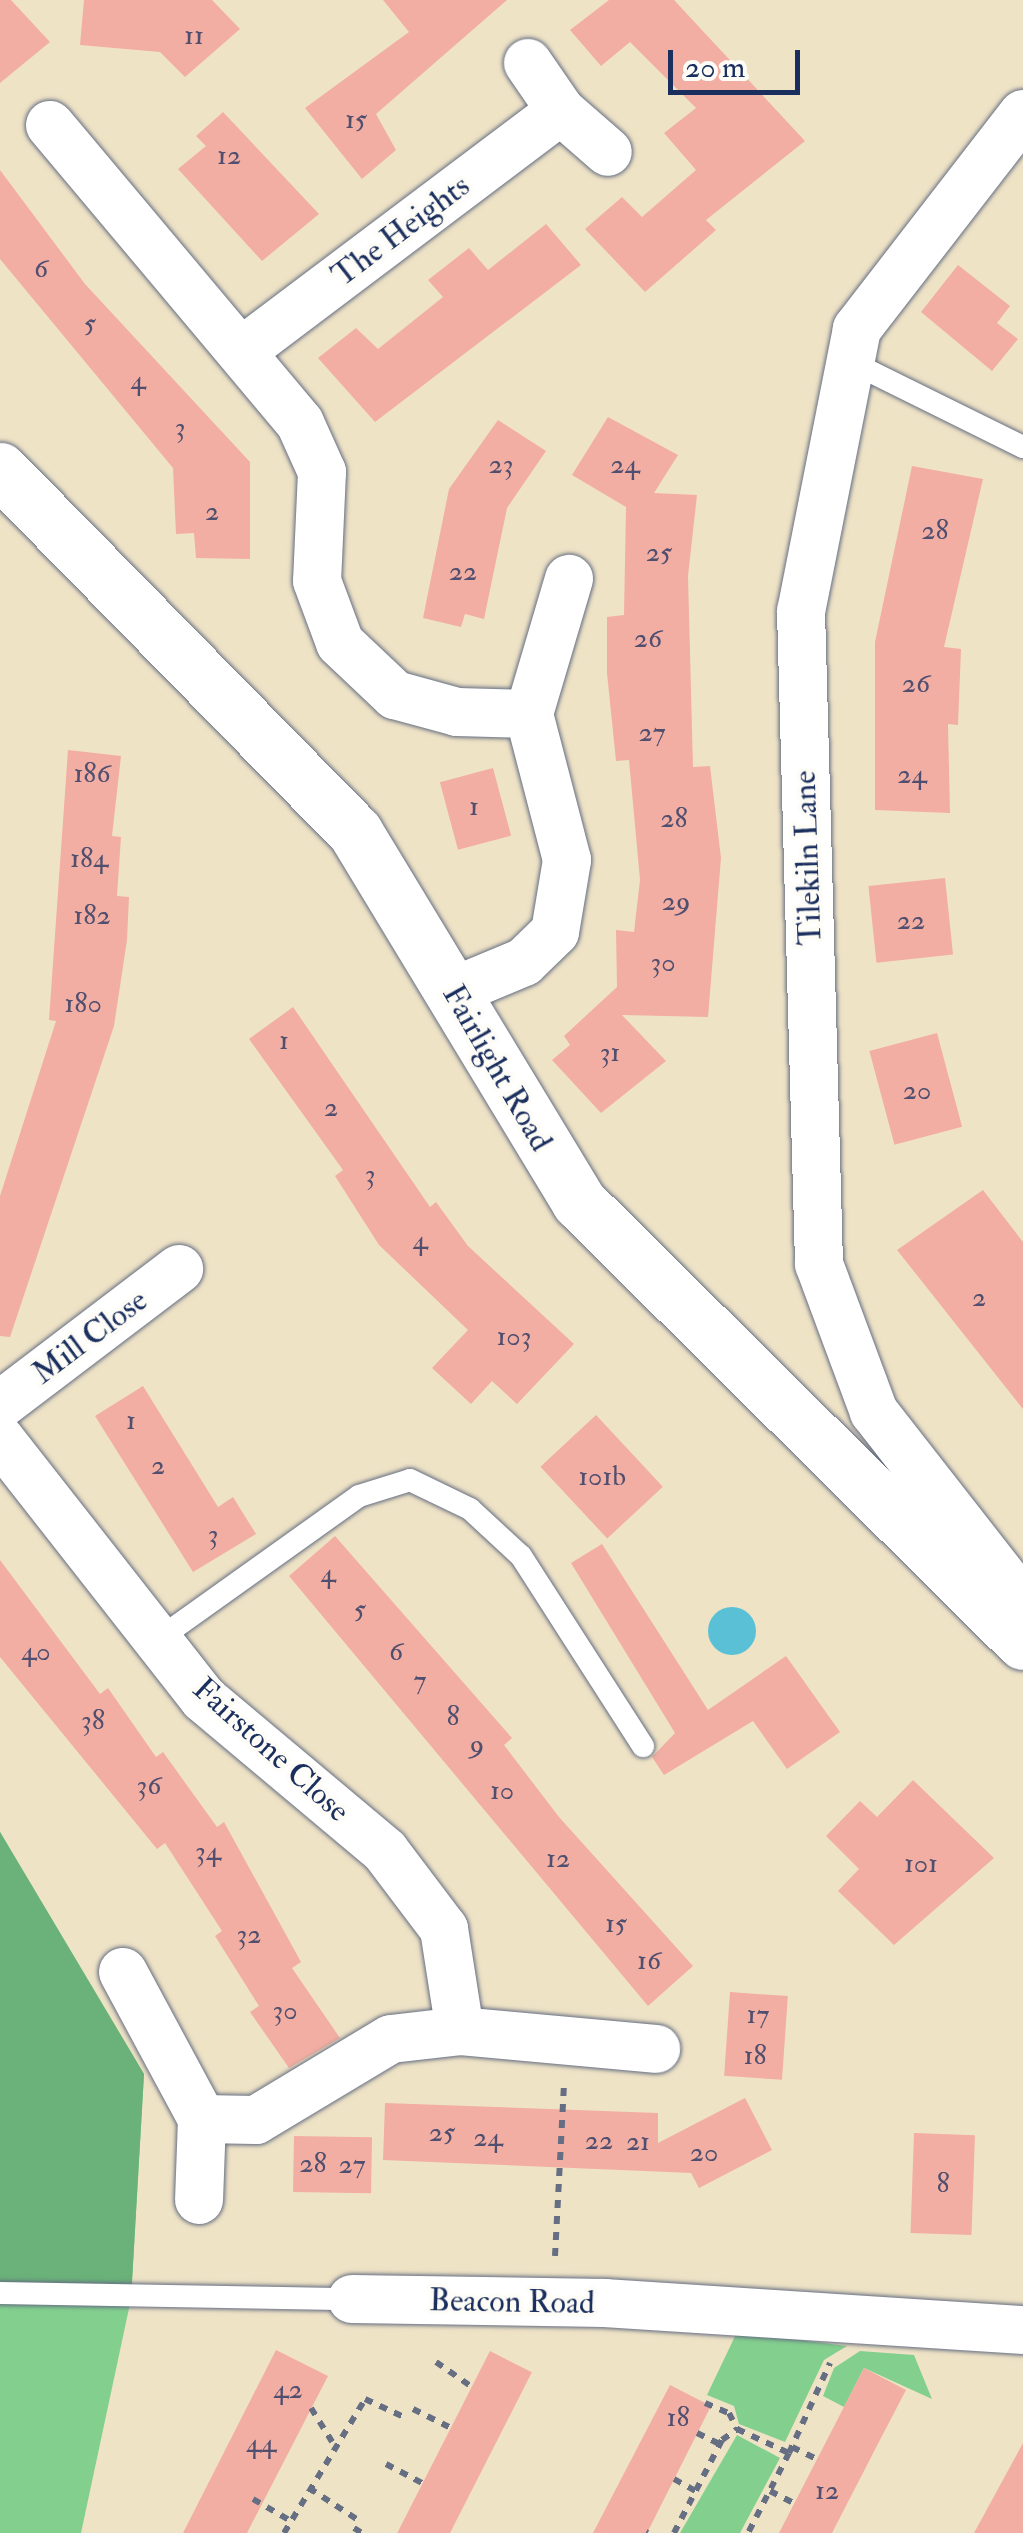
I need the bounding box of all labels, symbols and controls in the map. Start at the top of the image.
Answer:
house number: 11 [184,19,204,53]
scale bar [673,30,806,92]
text: 20 m [685,49,745,86]
house number: 15 [345,103,367,137]
house number: 12 [217,139,241,173]
street label: The Heights [325,167,477,295]
house number: 6 [34,252,48,286]
house number: 5 [84,307,96,341]
house number: 4 [130,364,146,398]
house number: 3 [175,411,185,445]
house number: 23 [489,448,513,482]
house number: 24 [610,448,640,482]
house number: 2 [205,495,219,529]
house number: 28 [921,514,949,548]
house number: 25 [646,536,672,570]
house number: 22 [449,555,477,589]
house number: 26 [634,622,662,656]
house number: 26 [902,667,930,701]
house number: 27 [639,716,665,750]
house number: 186 [73,757,111,791]
house number: 24 [897,758,927,792]
street label: Tilekiln Lane [786,770,830,946]
house number: 1 [469,790,479,824]
house number: 28 [660,802,688,836]
house number: 184 [70,842,108,876]
house number: 29 [662,885,690,919]
house number: 182 [73,899,111,933]
house number: 22 [897,904,925,938]
house number: 30 [650,946,676,980]
street label: Fairlight Road [434,978,560,1158]
house number: 180 [64,987,102,1021]
house number: 1 [279,1024,289,1058]
house number: 31 [600,1036,620,1070]
house number: 20 [903,1074,931,1108]
house number: 2 [324,1091,338,1125]
house number: 3 [365,1158,375,1192]
house number: 4 [412,1224,428,1258]
street label: Mill Close [25,1281,155,1393]
house number: 2 [972,1281,986,1315]
house number: 103 [497,1320,531,1354]
house number: 1 [126,1404,136,1438]
house number: 2 [151,1449,165,1483]
house number: 101b [578,1460,626,1494]
house number: 3 [208,1518,218,1552]
house number: 4 [320,1557,336,1591]
house number: 5 [354,1593,366,1627]
house number: 40 [21,1635,51,1669]
house number: 6 [389,1635,403,1669]
house number: 7 [414,1664,426,1698]
street label: Fairstone Close [185,1670,357,1830]
house number: 8 [446,1700,460,1734]
house number: 38 [81,1704,105,1738]
house number: 9 [470,1728,484,1762]
house number: 36 [137,1769,161,1803]
house number: 10 [490,1774,514,1808]
house number: 34 [195,1835,221,1869]
house number: 12 [546,1842,570,1876]
house number: 101 [904,1847,938,1881]
house number: 15 [605,1907,627,1941]
house number: 32 [237,1918,261,1952]
house number: 16 [637,1944,661,1978]
house number: 30 [272,1994,298,2028]
house number: 17 [747,1998,769,2032]
house number: 18 [743,2039,767,2073]
house number: 25 [429,2116,455,2150]
house number: 24 [473,2121,503,2155]
house number: 22 [585,2124,613,2158]
house number: 21 [626,2125,650,2159]
house number: 20 [690,2136,718,2170]
house number: 28 [299,2147,327,2181]
house number: 27 [339,2148,365,2182]
house number: 8 [936,2167,950,2201]
street label: Beacon Road [429,2281,595,2323]
house number: 42 [273,2373,303,2407]
house number: 18 [666,2401,690,2435]
house number: 44 [246,2427,276,2461]
house number: 12 [815,2474,839,2508]

